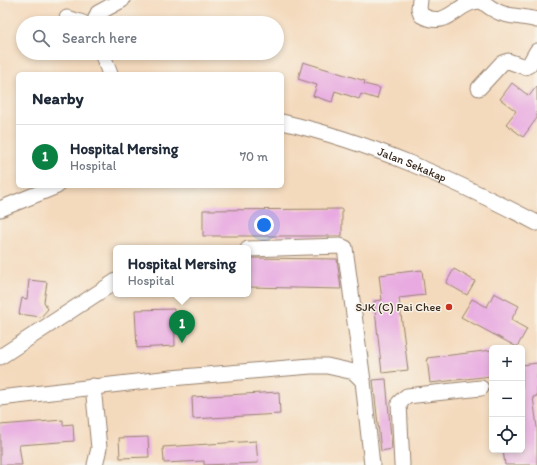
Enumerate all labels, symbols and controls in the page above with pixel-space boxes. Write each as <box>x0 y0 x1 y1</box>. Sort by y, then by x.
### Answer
search box <box>16 16 284 60</box>
icon: search <box>30 27 52 49</box>
text: Search here <box>62 29 137 47</box>
text: Nearby <box>32 88 84 108</box>
text: Hospital Mersing <box>70 140 178 158</box>
street label: Jalan Sekakap <box>376 144 449 185</box>
text: 1 <box>42 149 48 164</box>
text: 70 m <box>240 149 268 164</box>
text: Hospital <box>70 158 117 173</box>
your location <box>254 215 274 235</box>
popup <box>113 245 251 297</box>
text: Hospital Mersing <box>128 255 236 273</box>
text: Hospital <box>128 273 174 288</box>
place label: SJK (C) Pai Chee <box>356 300 441 314</box>
marker: SJK (C) Pai Chee <box>444 302 454 312</box>
pin: 1 <box>169 310 195 343</box>
map controls <box>489 345 525 453</box>
button: + <box>489 345 525 381</box>
button: − <box>489 381 525 417</box>
button: locate <box>489 417 525 453</box>

